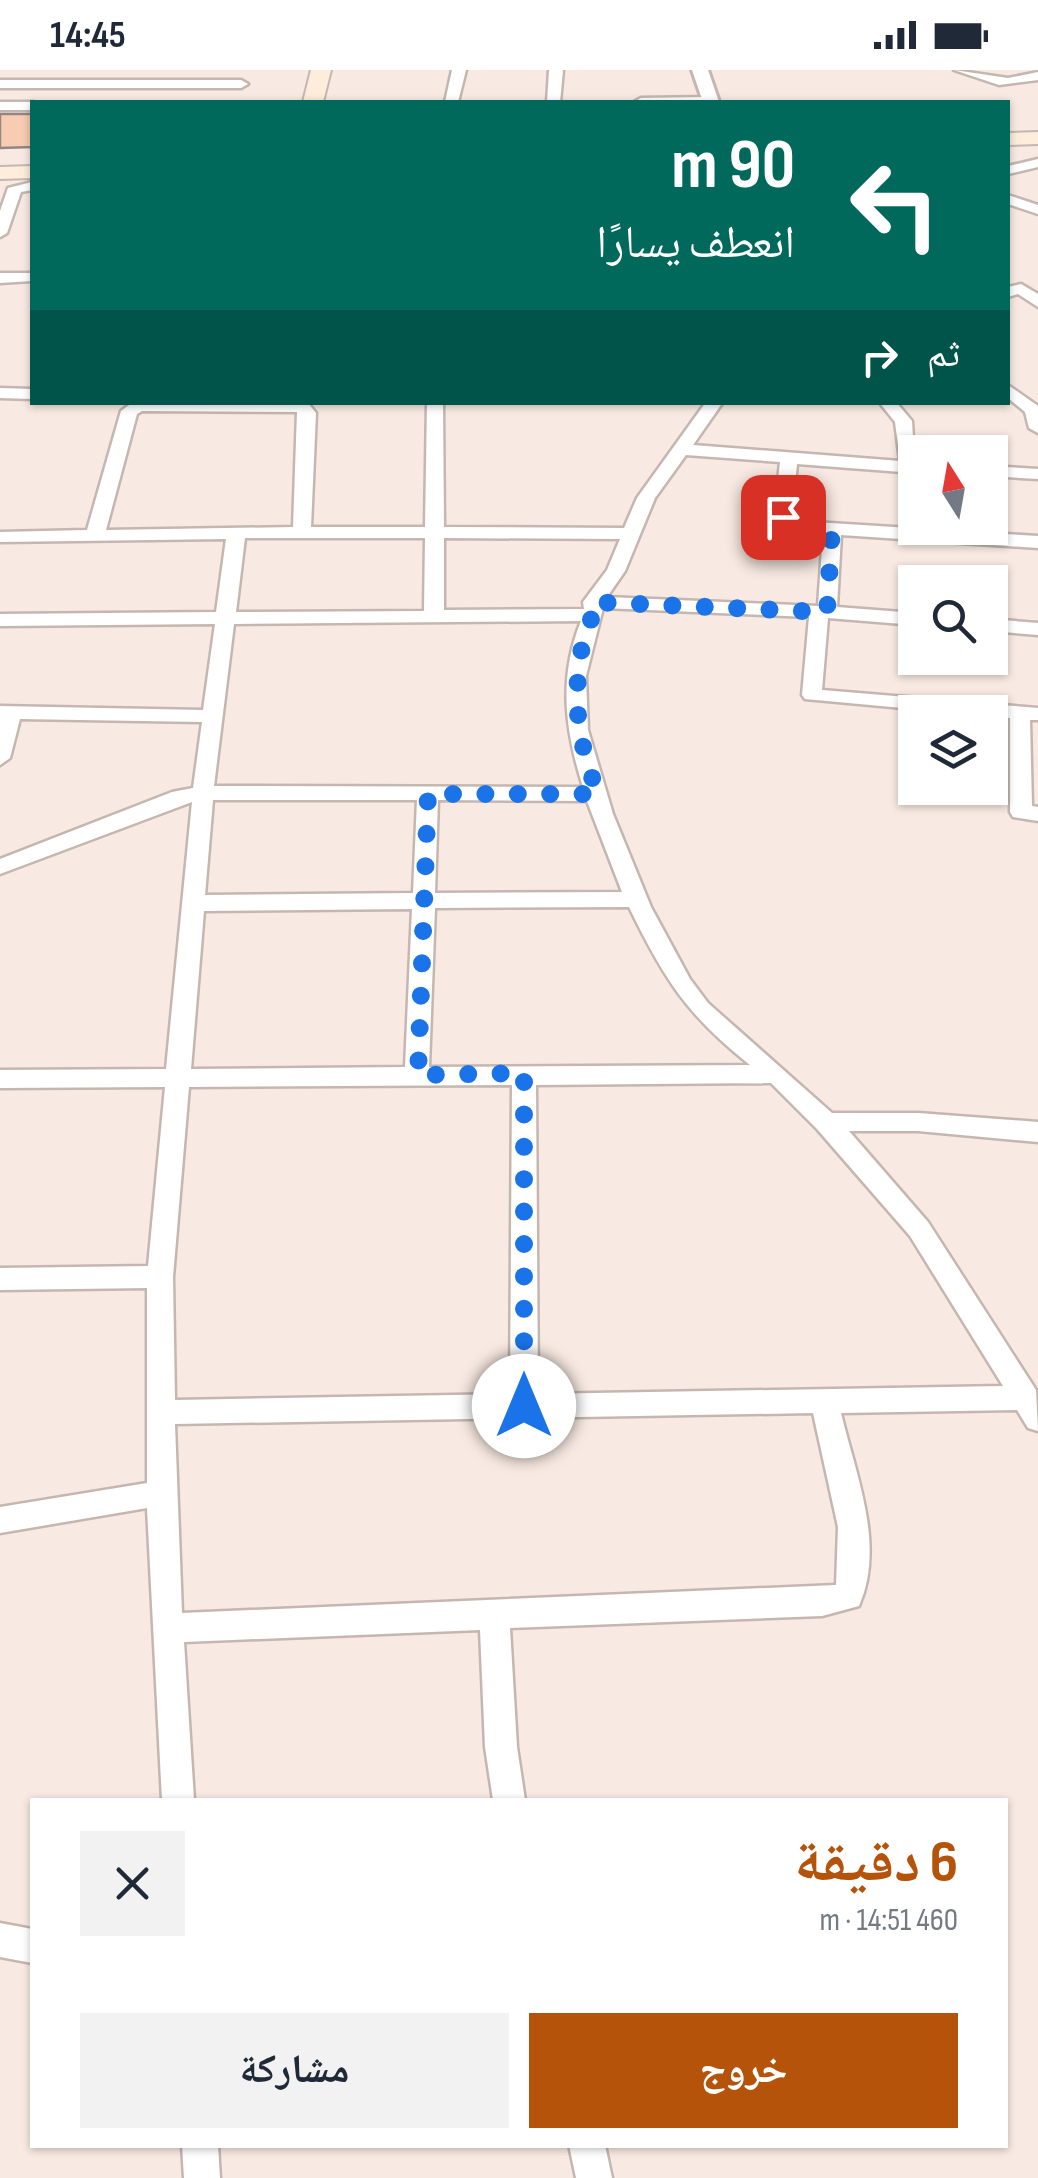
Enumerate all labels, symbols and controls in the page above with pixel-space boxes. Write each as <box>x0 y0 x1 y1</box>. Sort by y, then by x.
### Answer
text: 14:45 <box>50 13 126 58</box>
text: 90 m <box>671 124 795 208</box>
icon: left <box>830 140 960 270</box>
text: انعطف يسارًا <box>596 216 795 271</box>
icon: right <box>852 330 907 385</box>
text: ثم <box>927 332 960 377</box>
north arrow <box>898 435 1008 545</box>
map controls <box>898 435 1008 805</box>
pin <box>741 475 826 560</box>
icon: arrive <box>756 490 811 545</box>
button: search <box>898 565 1008 675</box>
button: layers <box>898 695 1008 805</box>
position arrow <box>472 1354 576 1458</box>
text: 6 دقيقة <box>794 1827 958 1899</box>
button: close <box>80 1831 185 1936</box>
text: 460 m · 14:51 <box>819 1901 958 1940</box>
button: مشاركة <box>80 2013 509 2128</box>
button: خروج <box>529 2013 958 2128</box>

